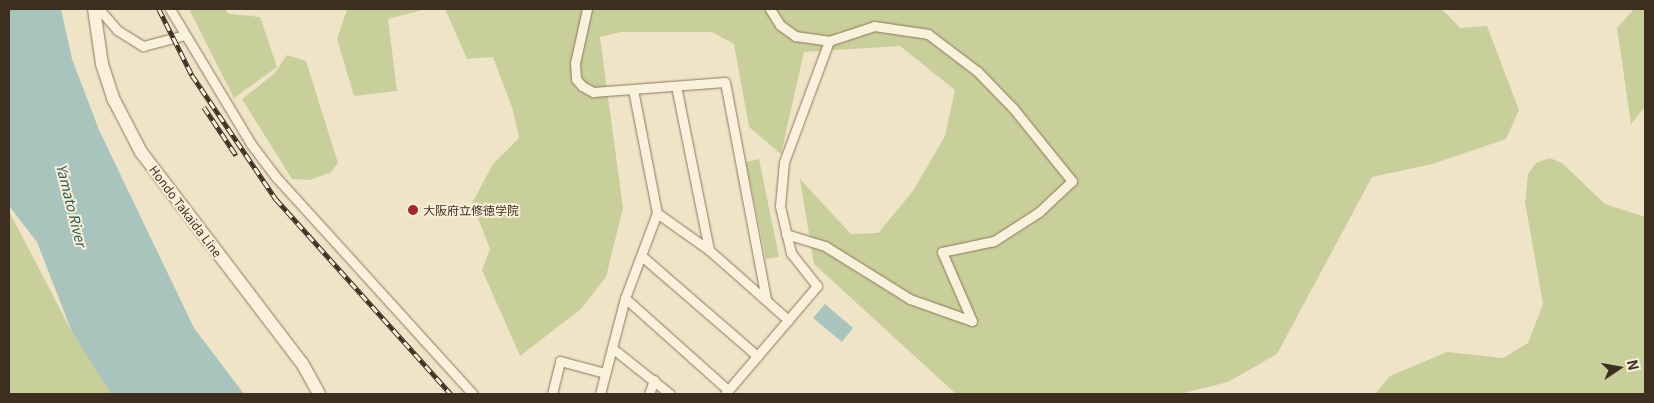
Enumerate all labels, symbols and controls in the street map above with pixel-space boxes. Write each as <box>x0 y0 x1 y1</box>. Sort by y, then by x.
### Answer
water label: Yamato River <box>54 162 90 248</box>
street label: Hondo Takaida Line <box>147 162 225 260</box>
place label: 大阪府立修徳学院 <box>423 203 519 217</box>
marker: 大阪府立修徳学院 <box>407 204 419 216</box>
north arrow <box>1594 343 1644 393</box>
text: N <box>1623 358 1645 372</box>

